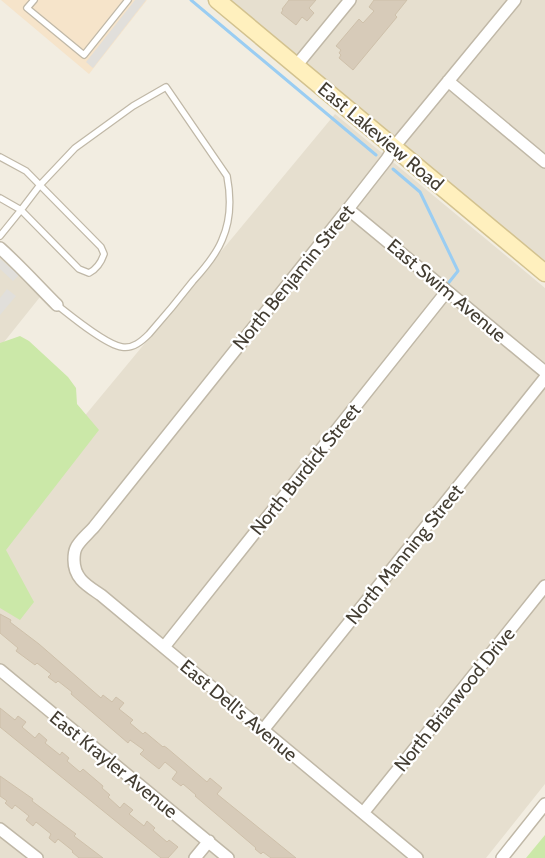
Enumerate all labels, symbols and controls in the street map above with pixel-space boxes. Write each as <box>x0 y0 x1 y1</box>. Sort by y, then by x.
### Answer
street label: East Lakeview Road <box>313 77 448 196</box>
street label: North Benjamin Street <box>228 200 359 354</box>
street label: East Swim Avenue <box>383 234 511 347</box>
street label: North Burdick Street <box>245 399 366 540</box>
street label: North Manning Street <box>341 479 468 629</box>
street label: North Briarwood Drive <box>389 622 520 776</box>
street label: East Dell's Avenue <box>175 655 302 766</box>
street label: East Krayler Avenue <box>45 706 182 823</box>

